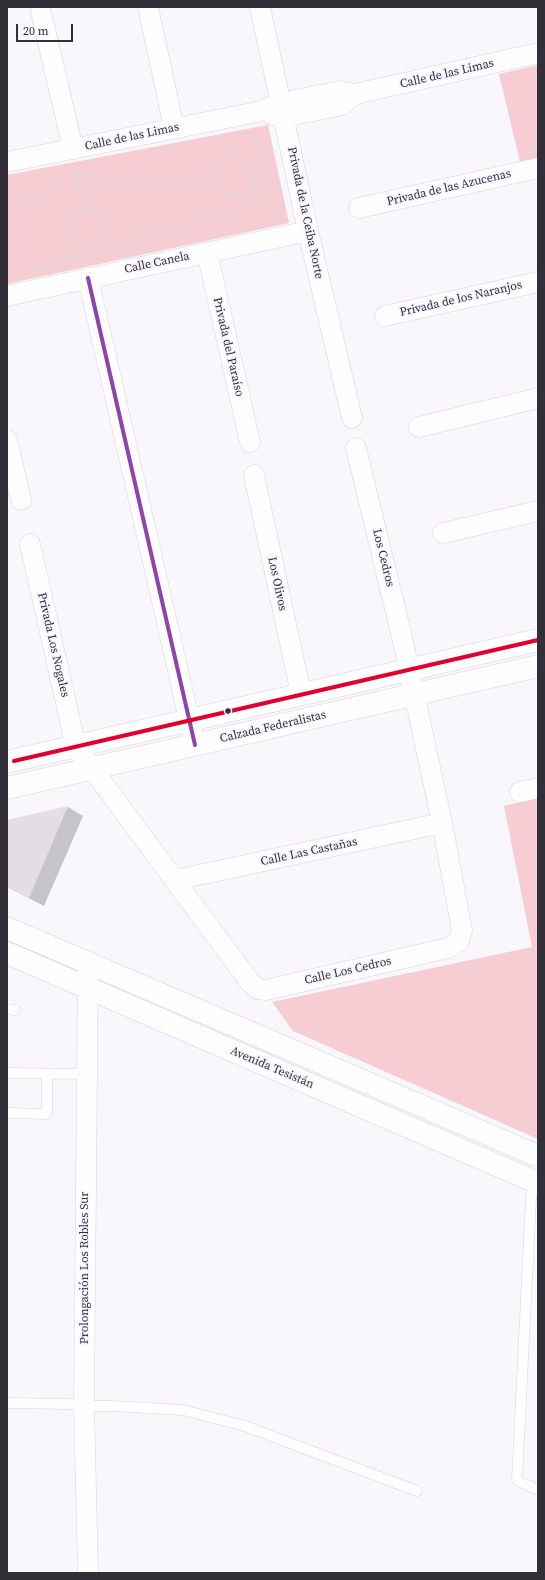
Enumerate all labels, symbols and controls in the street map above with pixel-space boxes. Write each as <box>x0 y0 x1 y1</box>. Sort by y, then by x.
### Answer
scale bar <box>18 16 75 42</box>
text: 20 m <box>23 23 49 39</box>
street label: Calle de las Limas <box>399 56 495 92</box>
street label: Calle de las Limas <box>84 120 180 154</box>
street label: Privada de la Ceiba Norte <box>284 146 326 280</box>
street label: Privada de las Azucenas <box>385 167 513 209</box>
street label: Calle Canela <box>123 249 191 277</box>
street label: Privada de los Naranjos <box>398 278 524 320</box>
street label: Privada del Paraíso <box>210 296 246 398</box>
street label: Los Cedros <box>369 528 397 588</box>
street label: Los Olivos <box>264 556 290 612</box>
street label: Privada Los Nogales <box>34 591 72 699</box>
unlabelled marker <box>223 706 233 716</box>
street label: Calzada Federalistas <box>218 708 328 746</box>
street label: Calle Las Castañas <box>259 835 359 869</box>
street label: Calle Los Cedros <box>303 954 393 988</box>
street label: Avenida Tesistán <box>228 1044 316 1092</box>
street label: Prolongación Los Robles Sur <box>78 1192 92 1344</box>

